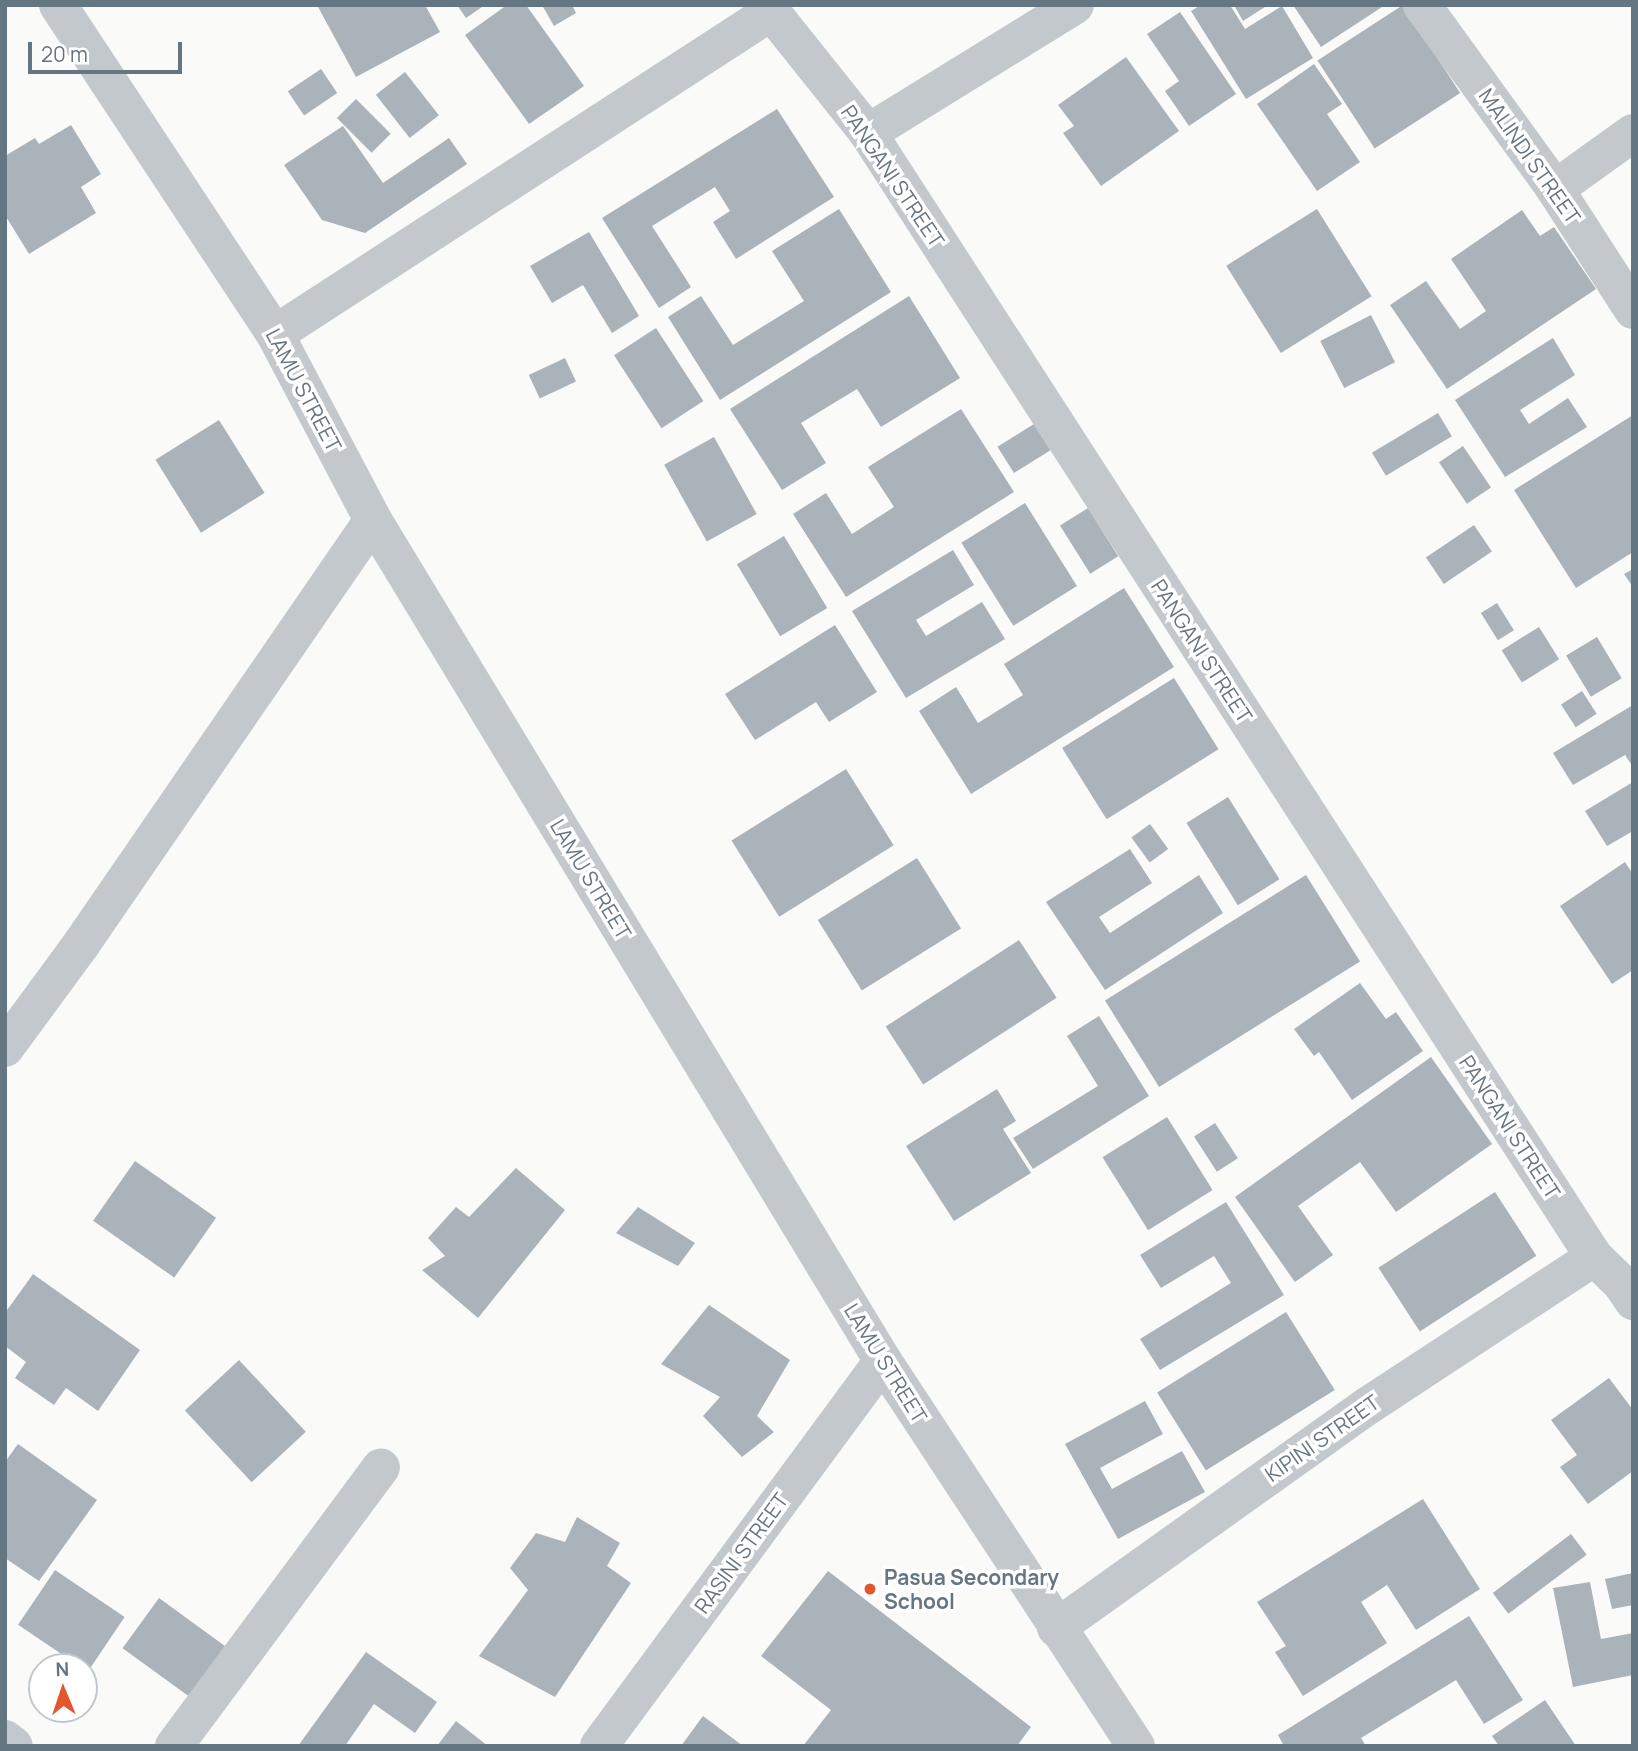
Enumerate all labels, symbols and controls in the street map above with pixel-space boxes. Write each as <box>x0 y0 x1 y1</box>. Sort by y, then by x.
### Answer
scale bar <box>32 28 186 72</box>
text: 20 m <box>41 40 88 68</box>
street label: MALINDI STREET <box>1474 84 1586 228</box>
street label: PANGANI STREET <box>836 100 950 252</box>
street label: LAMU STREET <box>261 324 347 456</box>
street label: PANGANI STREET <box>1146 575 1258 727</box>
street label: LAMU STREET <box>545 814 637 944</box>
street label: PANGANI STREET <box>1454 1051 1566 1203</box>
street label: LAMU STREET <box>839 1299 933 1427</box>
street label: KIPINI STREET <box>1260 1389 1384 1487</box>
street label: RASINI STREET <box>689 1488 793 1618</box>
place label: Pasua Secondary School <box>884 1564 1059 1614</box>
marker: Pasua Secondary School <box>862 1581 878 1597</box>
north arrow <box>28 1653 98 1723</box>
text: N <box>55 1656 70 1682</box>

